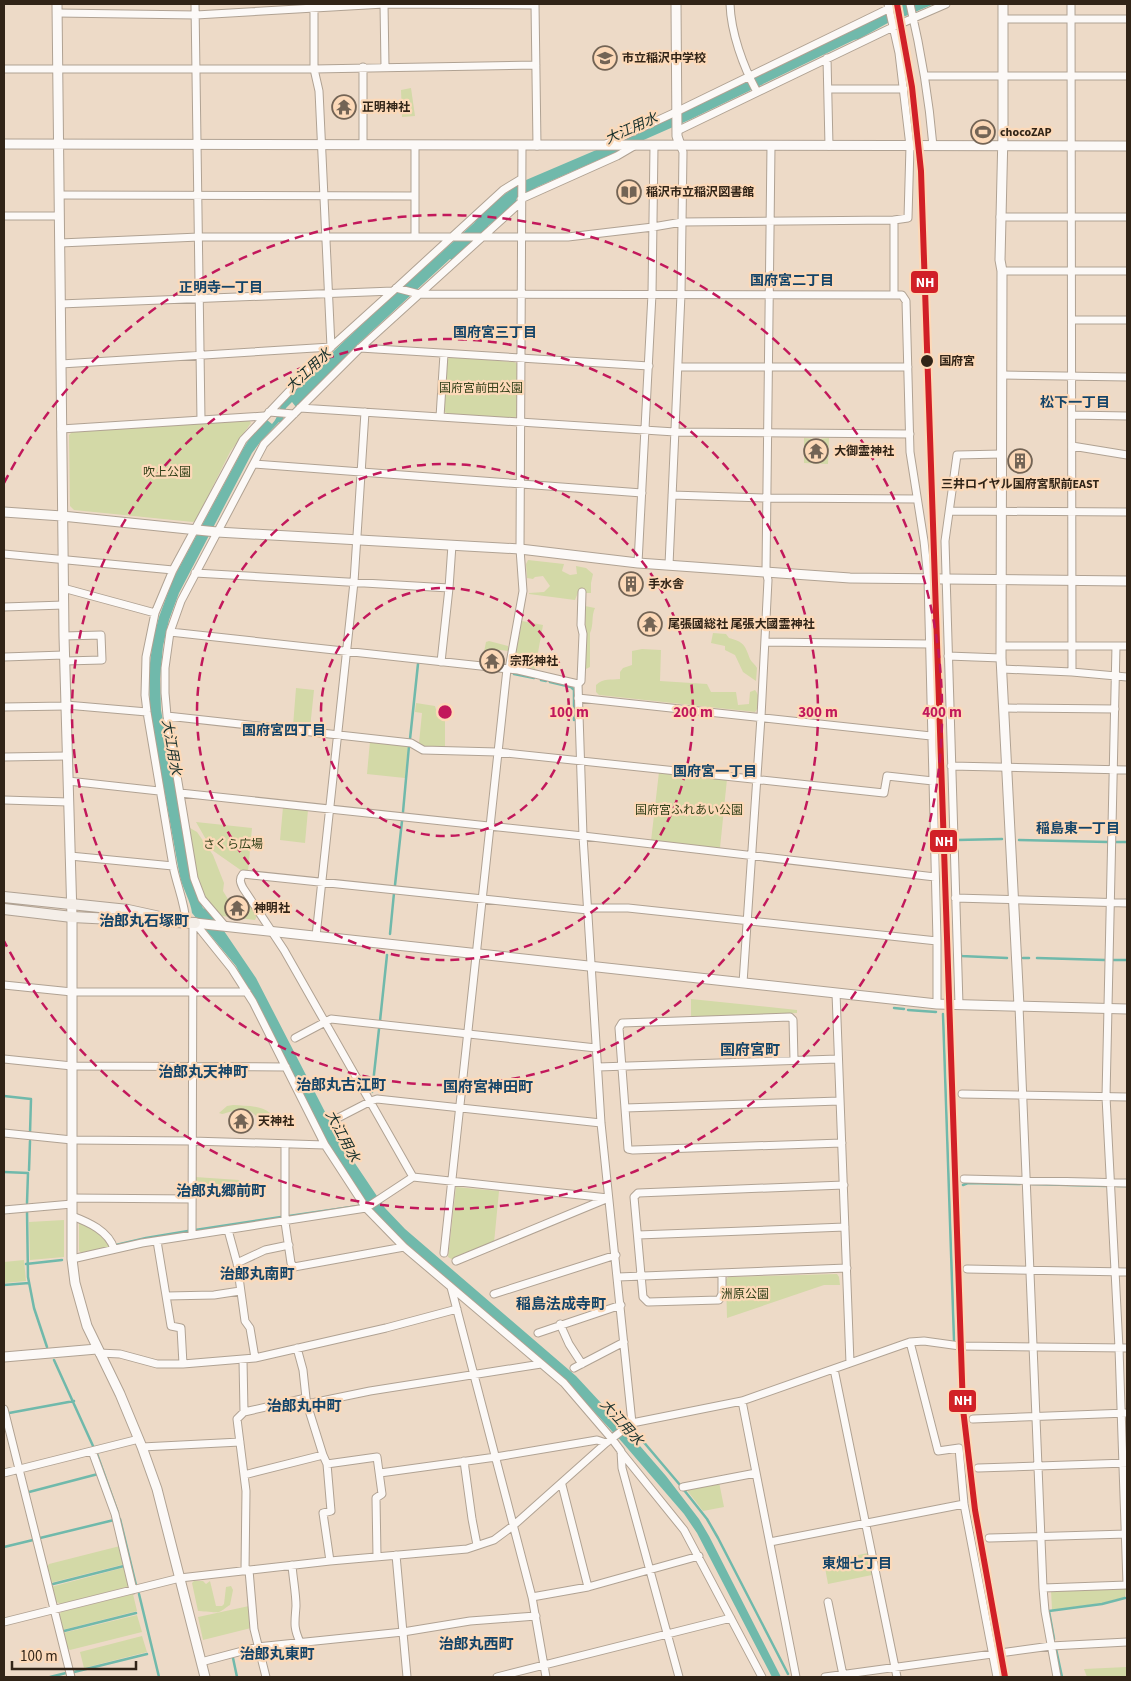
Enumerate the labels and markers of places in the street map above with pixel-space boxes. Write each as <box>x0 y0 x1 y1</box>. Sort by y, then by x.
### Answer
school or university icon: 市立稲沢中学校 <box>592 45 618 71</box>
place label: 市立稲沢中学校 <box>622 50 706 67</box>
temple icon: 正明神社 <box>331 94 357 120</box>
place label: 正明神社 <box>362 99 410 116</box>
sports icon: chocoZAP <box>970 119 996 145</box>
place label: chocoZAP <box>1000 124 1052 141</box>
library icon: 稲沢市立稲沢図書館 <box>616 179 642 205</box>
place label: 稲沢市立稲沢図書館 <box>646 184 754 201</box>
marker: 国府宮 <box>919 353 935 369</box>
place label: 国府宮 <box>939 353 975 370</box>
temple icon: 大御霊神社 <box>803 438 829 464</box>
place label: 大御霊神社 <box>834 443 894 460</box>
building icon: 三井ロイヤル国府宮駅前EAST <box>1007 448 1033 474</box>
place label: 三井ロイヤル国府宮駅前EAST <box>941 476 1099 493</box>
building icon: 手水舎 <box>618 571 644 597</box>
place label: 手水舎 <box>648 576 684 593</box>
temple icon: 尾張國総社 尾張大國霊神社 <box>637 611 663 637</box>
place label: 尾張國総社 尾張大國霊神社 <box>668 616 814 633</box>
temple icon: 宗形神社 <box>479 648 505 674</box>
place label: 宗形神社 <box>510 653 558 670</box>
centre of rings <box>436 703 454 721</box>
temple icon: 神明社 <box>224 895 250 921</box>
place label: 神明社 <box>254 900 290 917</box>
temple icon: 天神社 <box>228 1108 254 1134</box>
place label: 天神社 <box>258 1113 294 1130</box>

